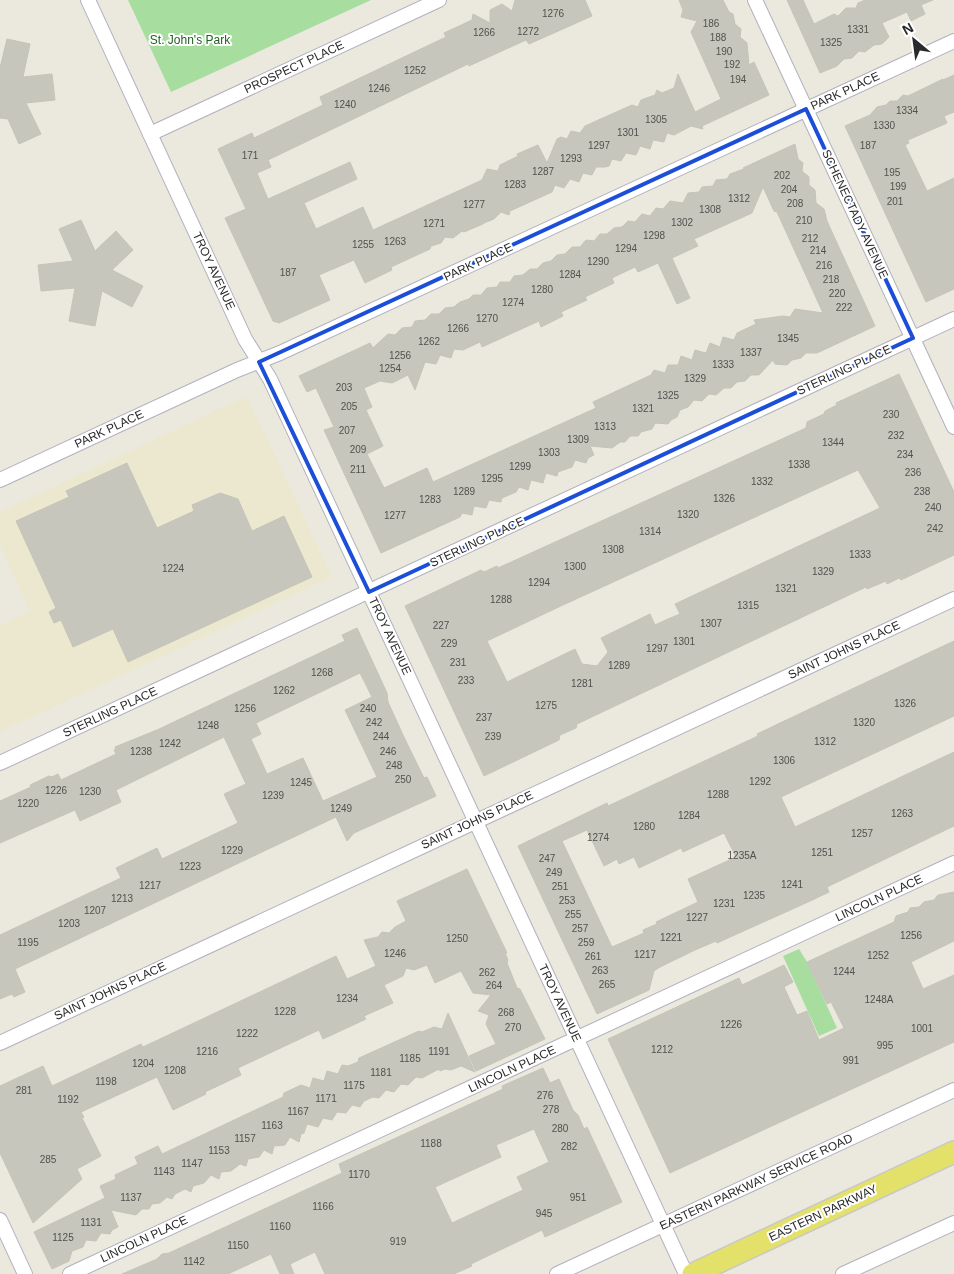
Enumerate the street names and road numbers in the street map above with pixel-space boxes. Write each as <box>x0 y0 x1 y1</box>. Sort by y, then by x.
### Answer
street label: PROSPECT PLACE <box>242 38 346 96</box>
street label: PARK PLACE <box>808 69 882 113</box>
street label: SCHENECTADY AVENUE <box>819 147 891 281</box>
street label: TROY AVENUE <box>190 230 238 312</box>
street label: PARK PLACE <box>441 240 515 284</box>
street label: STERLING PLACE <box>795 342 893 398</box>
street label: PARK PLACE <box>72 407 146 451</box>
street label: STERLING PLACE <box>428 514 526 570</box>
street label: TROY AVENUE <box>366 595 414 677</box>
street label: SAINT JOHNS PLACE <box>786 618 902 682</box>
street label: STERLING PLACE <box>61 684 159 740</box>
street label: SAINT JOHNS PLACE <box>419 788 535 852</box>
street label: LINCOLN PLACE <box>833 872 925 924</box>
street label: SAINT JOHNS PLACE <box>52 959 168 1023</box>
street label: TROY AVENUE <box>536 962 584 1044</box>
street label: LINCOLN PLACE <box>466 1043 558 1095</box>
street label: EASTERN PARKWAY SERVICE ROAD <box>657 1131 855 1233</box>
street label: EASTERN PARKWAY <box>767 1182 879 1244</box>
street label: LINCOLN PLACE <box>98 1213 190 1265</box>

